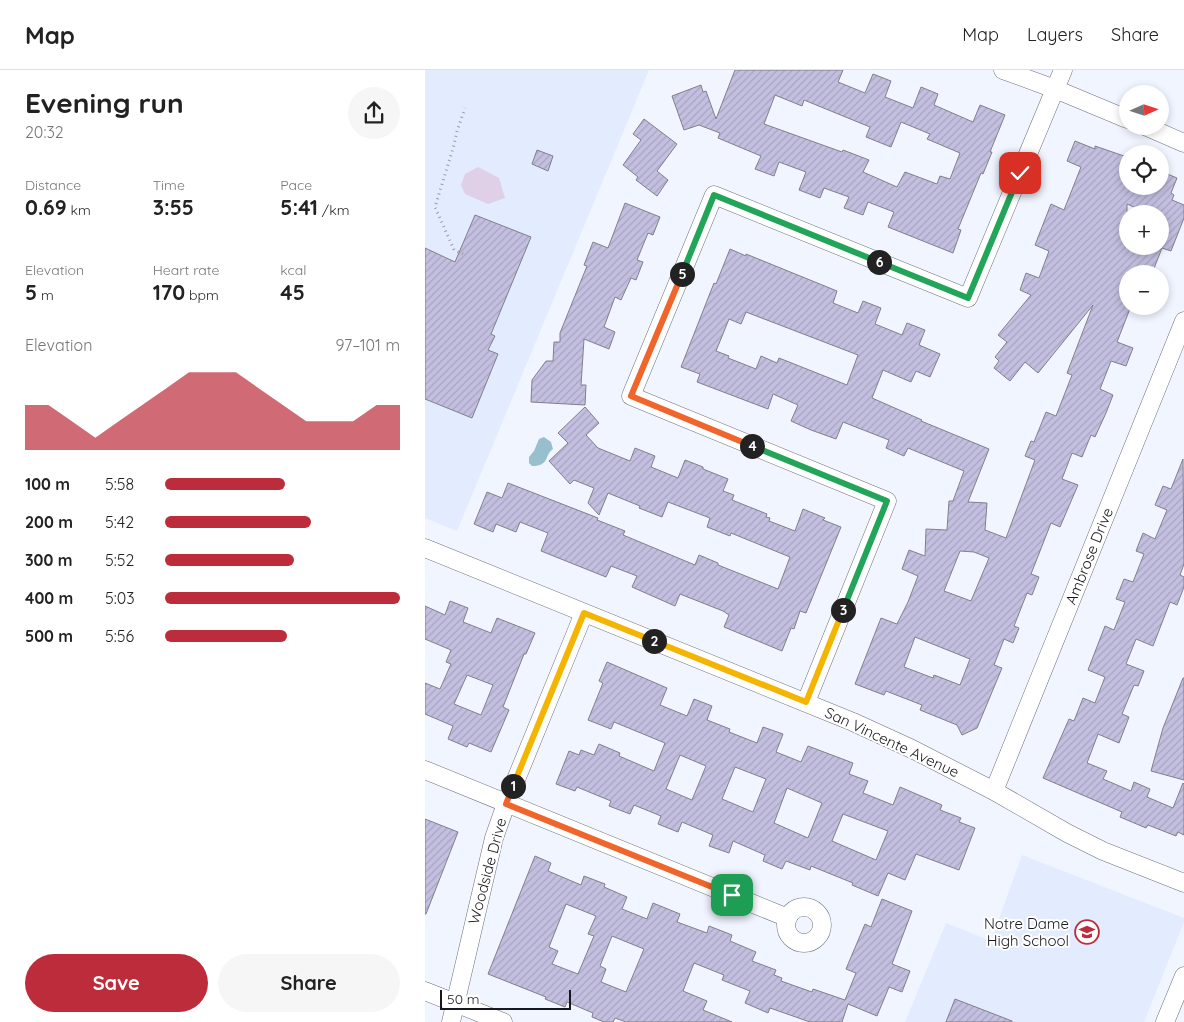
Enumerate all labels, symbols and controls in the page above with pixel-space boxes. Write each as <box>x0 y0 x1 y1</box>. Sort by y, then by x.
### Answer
text: Map <box>25 20 75 50</box>
text: Map <box>962 23 999 46</box>
text: Layers <box>1027 23 1083 46</box>
text: Share <box>1111 23 1159 46</box>
text: Evening run <box>25 85 184 120</box>
north arrow <box>1119 85 1169 135</box>
map controls <box>1119 85 1169 315</box>
button: share <box>348 87 400 139</box>
text: 20:32 <box>25 122 64 142</box>
button: locate <box>1119 145 1169 195</box>
pin <box>999 152 1041 194</box>
icon: check <box>1006 159 1034 187</box>
text: Distance <box>25 176 81 194</box>
text: Time <box>153 176 185 194</box>
text: Pace <box>280 176 312 194</box>
text: 0.69 <box>25 194 67 220</box>
text: 3:55 <box>153 194 194 220</box>
text: 5:41 <box>280 194 318 220</box>
text: km <box>67 201 91 219</box>
text: /km <box>318 201 349 219</box>
button: + <box>1119 205 1169 255</box>
pin: 6 <box>867 250 891 274</box>
text: 6 <box>876 253 883 271</box>
text: Elevation <box>25 261 84 279</box>
text: Heart rate <box>153 261 219 279</box>
text: kcal <box>280 261 306 279</box>
pin: 5 <box>669 262 695 286</box>
text: 5 <box>678 265 687 283</box>
button: − <box>1119 265 1169 315</box>
text: 5 <box>25 279 37 305</box>
text: 170 <box>153 279 185 305</box>
text: 45 <box>280 279 305 305</box>
text: m <box>37 286 54 304</box>
text: bpm <box>185 286 219 304</box>
text: Elevation <box>25 335 92 355</box>
text: 97–101 m <box>336 335 400 355</box>
pin: 4 <box>739 434 765 458</box>
text: 4 <box>748 437 757 455</box>
text: 100 m <box>25 474 70 494</box>
text: 5:58 <box>105 474 134 494</box>
street label: Ambrose Drive <box>1061 505 1117 607</box>
text: 200 m <box>25 512 73 532</box>
text: 5:42 <box>105 512 134 532</box>
text: 300 m <box>25 550 72 570</box>
text: 5:52 <box>105 550 134 570</box>
text: 400 m <box>25 588 73 608</box>
text: 5:03 <box>105 588 135 608</box>
pin: 3 <box>831 598 855 622</box>
text: 3 <box>840 601 847 619</box>
text: 500 m <box>25 626 73 646</box>
text: 5:56 <box>105 626 134 646</box>
pin: 2 <box>641 628 667 654</box>
text: 2 <box>651 632 658 650</box>
street label: San Vincente Avenue <box>822 703 962 781</box>
pin: 1 <box>501 774 525 798</box>
text: 1 <box>511 777 516 795</box>
street label: Woodside Drive <box>464 816 510 926</box>
pin <box>711 874 753 916</box>
icon: arrive <box>718 881 746 909</box>
place label: Notre Dame High School <box>984 914 1069 950</box>
school or university icon: Notre Dame High School <box>1074 919 1100 945</box>
button: Save <box>25 954 208 1012</box>
button: Share <box>218 954 400 1012</box>
scale bar <box>440 987 571 1010</box>
text: 50 m <box>447 990 480 1008</box>

